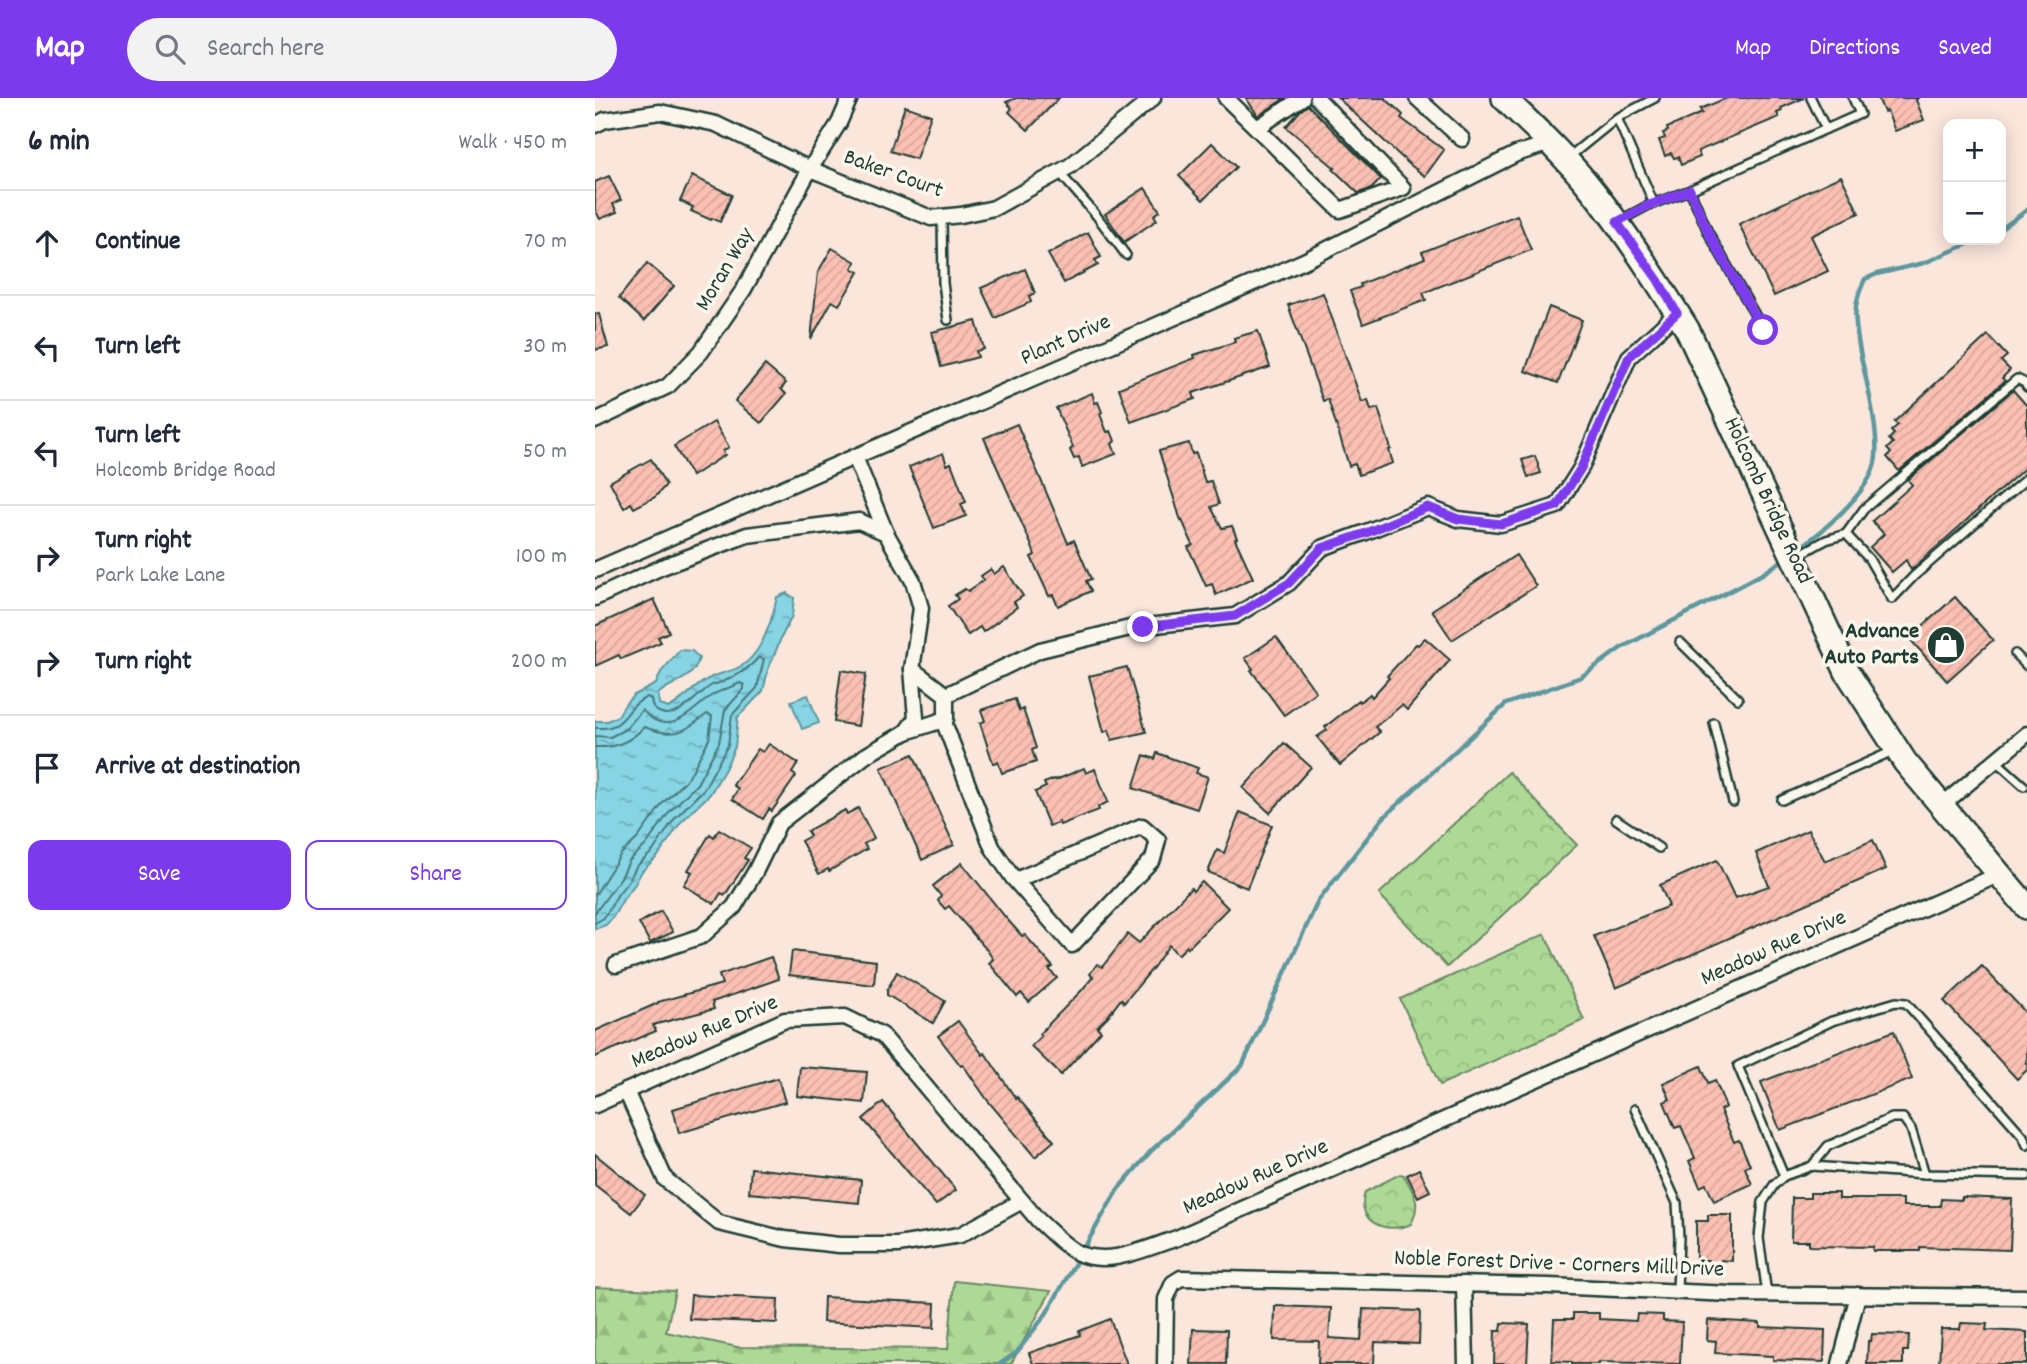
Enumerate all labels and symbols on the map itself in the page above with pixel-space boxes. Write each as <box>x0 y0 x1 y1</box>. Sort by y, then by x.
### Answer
street label: Baker Court <box>839 142 947 208</box>
street label: Moran Way <box>688 221 764 318</box>
street label: Plant Drive <box>1016 307 1116 375</box>
route start <box>1747 314 1778 345</box>
street label: Holcomb Bridge Road <box>1714 412 1820 590</box>
route end <box>1127 611 1158 642</box>
place label: Advance Auto Parts <box>1825 616 1919 675</box>
shop icon: Advance Auto Parts <box>1925 624 1967 666</box>
street label: Meadow Rue Drive <box>1696 902 1852 996</box>
street label: Meadow Rue Drive <box>627 987 783 1079</box>
street label: Meadow Rue Drive <box>1178 1131 1334 1225</box>
street label: Noble Forest Drive - Corners Mill Drive <box>1393 1243 1725 1287</box>

